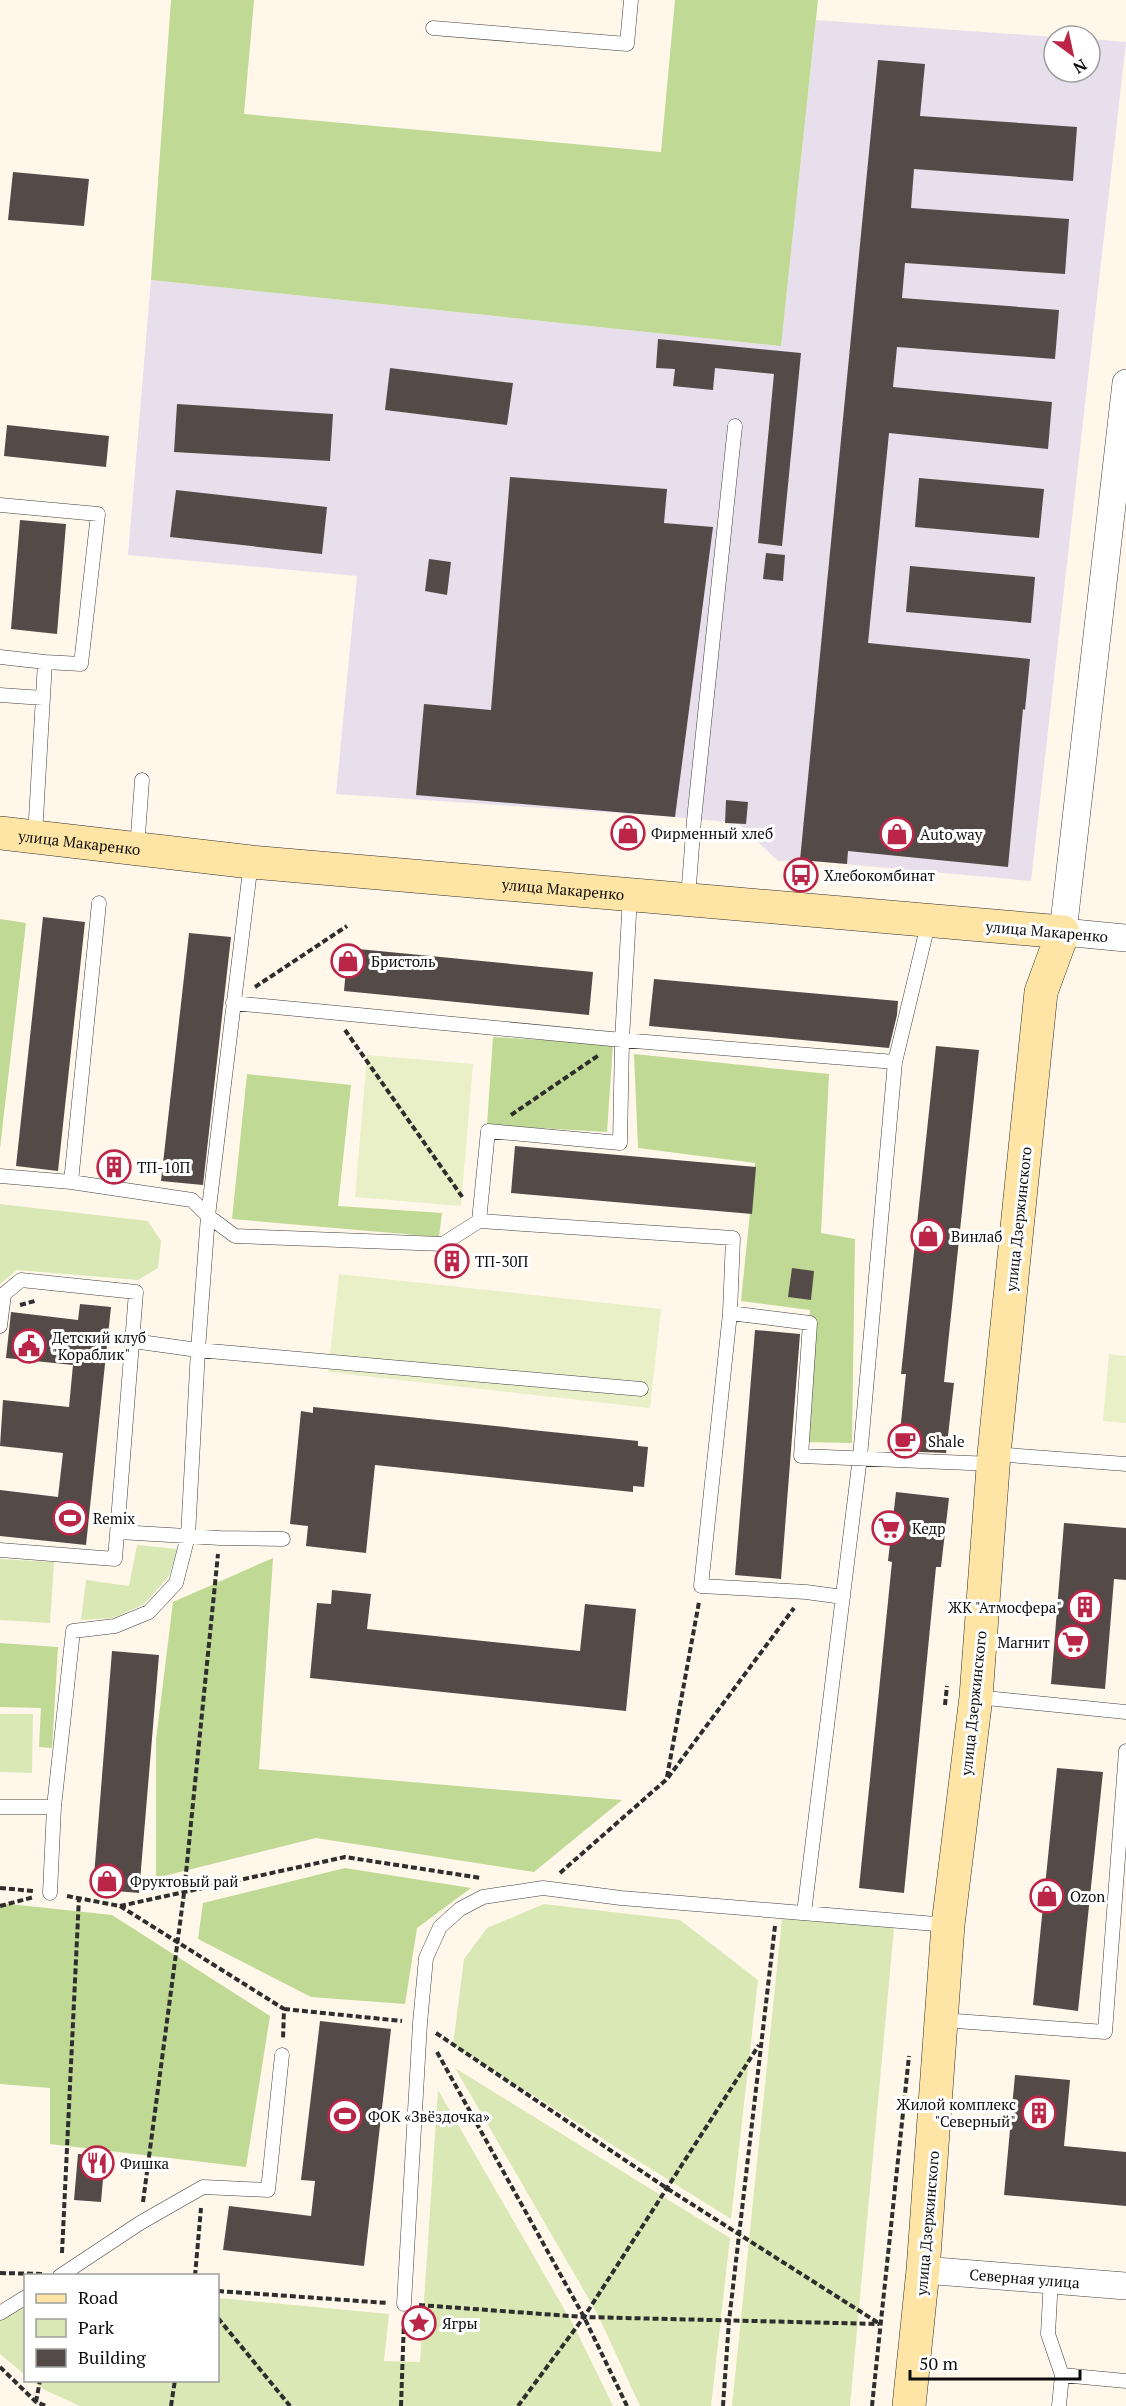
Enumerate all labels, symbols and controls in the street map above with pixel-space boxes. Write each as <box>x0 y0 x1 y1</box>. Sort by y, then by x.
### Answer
north arrow <box>1042 24 1102 84</box>
text: N <box>1069 54 1091 79</box>
shop icon: Фирменный хлеб <box>610 815 646 851</box>
shop icon: Auto way <box>879 816 915 852</box>
place label: Фирменный хлеб <box>651 823 773 843</box>
place label: Auto way <box>920 824 983 844</box>
street label: улица Макаренко <box>16 825 142 859</box>
bus stop icon: Хлебокомбинат <box>783 857 819 893</box>
place label: Хлебокомбинат <box>824 865 935 885</box>
street label: улица Макаренко <box>500 874 625 904</box>
street label: улица Макаренко <box>984 916 1109 946</box>
shop icon: Бристоль <box>330 943 366 979</box>
place label: Бристоль <box>371 951 436 971</box>
street label: улица Дзержинского <box>1000 1146 1036 1293</box>
building icon: ТП-10П <box>96 1149 132 1185</box>
place label: ТП-10П <box>137 1157 190 1177</box>
shop icon: Винлаб <box>910 1218 946 1254</box>
place label: Винлаб <box>951 1226 1002 1246</box>
building icon: ТП-30П <box>434 1243 470 1279</box>
place label: ТП-30П <box>475 1251 528 1271</box>
place label: Детский клуб "Кораблик" <box>52 1327 146 1364</box>
public building icon: Детский клуб "Кораблик" <box>11 1328 47 1364</box>
cafe icon: Shale <box>887 1423 923 1459</box>
place label: Shale <box>928 1431 964 1451</box>
sports icon: Remix <box>52 1500 88 1536</box>
place label: Remix <box>93 1508 135 1528</box>
supermarket icon: Кедр <box>871 1510 907 1546</box>
place label: Кедр <box>912 1518 946 1538</box>
building icon: ЖК "Атмосфера" <box>1067 1589 1103 1625</box>
place label: ЖК "Атмосфера" <box>948 1597 1062 1617</box>
supermarket icon: Магнит <box>1055 1624 1091 1660</box>
street label: улица Дзержинского <box>955 1630 991 1777</box>
place label: Магнит <box>997 1632 1051 1652</box>
shop icon: Фруктовый рай <box>89 1863 125 1899</box>
place label: Фруктовый рай <box>130 1871 239 1891</box>
shop icon: Ozon <box>1029 1878 1065 1914</box>
place label: Ozon <box>1070 1886 1105 1906</box>
place label: Жилой комплекс "Северный" <box>896 2094 1016 2131</box>
building icon: Жилой комплекс "Северный" <box>1021 2095 1057 2131</box>
sports icon: ФОК «Звёздочка» <box>327 2098 363 2134</box>
place label: ФОК «Звёздочка» <box>368 2106 490 2126</box>
restaurant icon: Фишка <box>79 2145 115 2181</box>
street label: улица Дзержинского <box>911 2150 943 2297</box>
place label: Фишка <box>120 2153 170 2173</box>
street label: Северная улица <box>969 2264 1081 2292</box>
legend <box>24 2274 219 2382</box>
text: Road <box>78 2285 118 2309</box>
place icon: Ягры <box>401 2305 437 2341</box>
place label: Ягры <box>442 2313 478 2333</box>
text: Park <box>78 2315 115 2339</box>
scale bar <box>910 2343 1080 2381</box>
text: Building <box>78 2345 146 2369</box>
text: 50 m <box>919 2351 959 2375</box>

